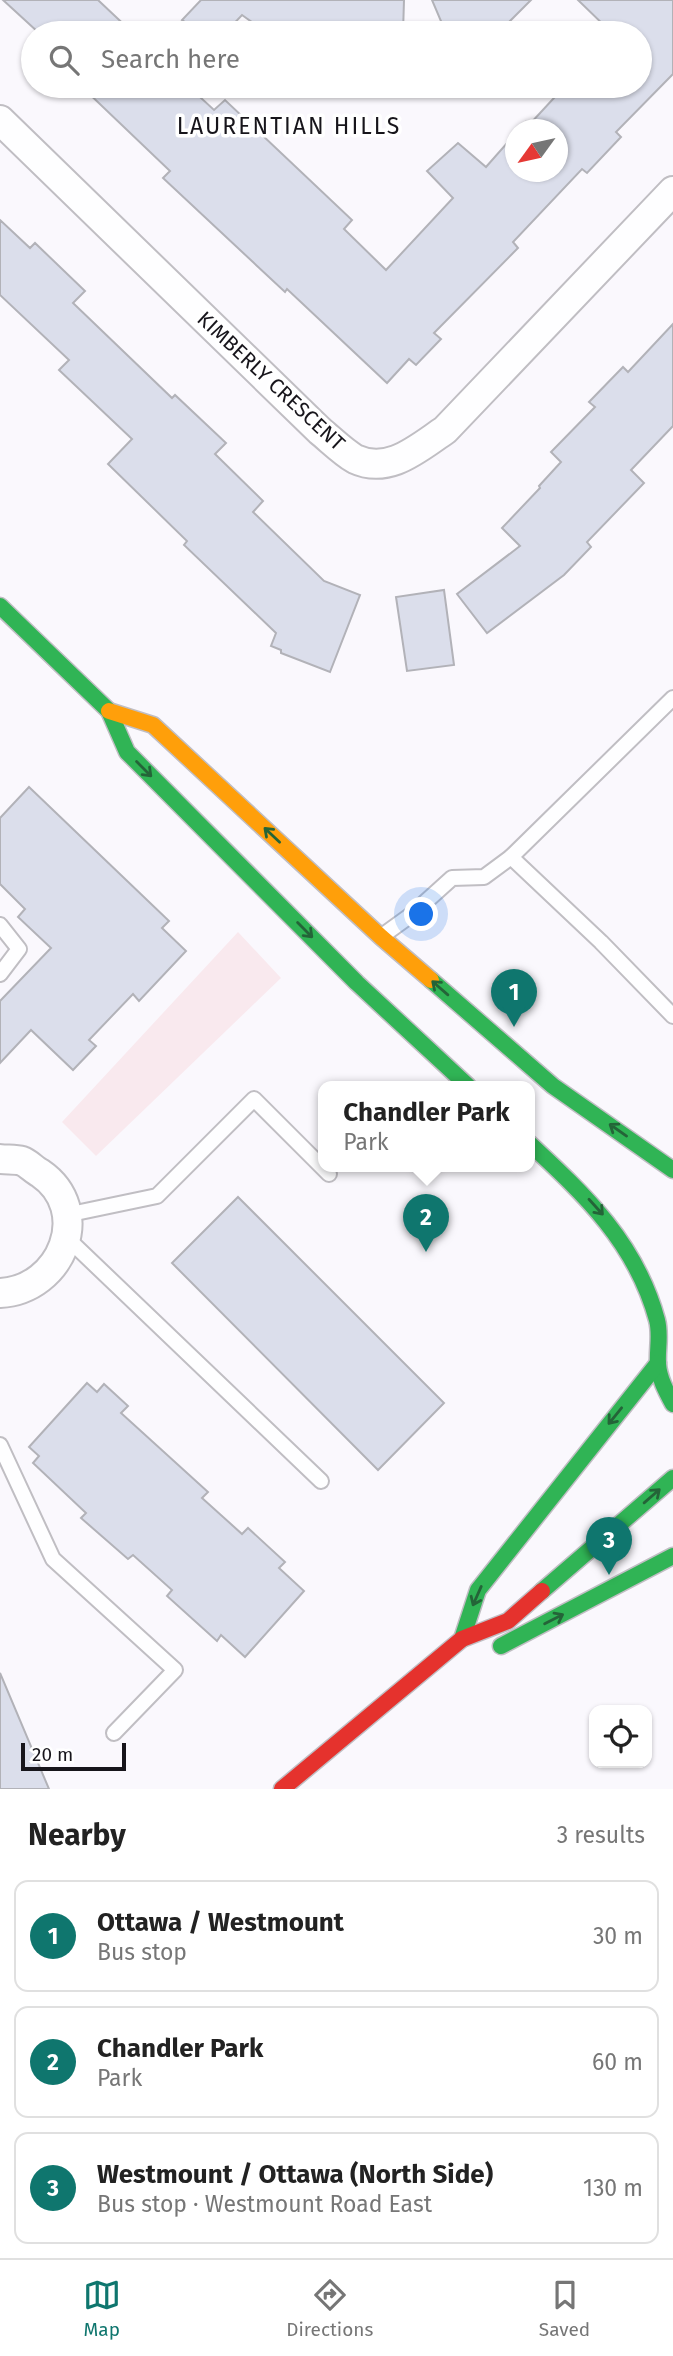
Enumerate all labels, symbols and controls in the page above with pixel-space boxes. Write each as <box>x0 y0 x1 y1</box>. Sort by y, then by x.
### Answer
search box <box>21 21 652 98</box>
icon: search <box>45 41 83 79</box>
text: Search here <box>101 44 240 75</box>
district label: LAURENTIAN HILLS <box>177 112 401 140</box>
north arrow <box>505 119 568 182</box>
street label: KIMBERLY CRESCENT <box>192 306 350 456</box>
one-way arrow <box>135 760 152 777</box>
one-way arrow <box>264 827 281 844</box>
your location <box>404 897 438 931</box>
one-way arrow <box>296 921 313 938</box>
pin: 1 <box>491 969 537 1027</box>
one-way arrow <box>432 980 450 996</box>
popup <box>318 1081 535 1172</box>
text: Chandler Park <box>343 1097 510 1128</box>
one-way arrow <box>609 1123 628 1137</box>
text: Park <box>343 1128 389 1156</box>
pin: 2 <box>403 1194 449 1252</box>
one-way arrow <box>588 1198 604 1216</box>
one-way arrow <box>608 1406 623 1425</box>
one-way arrow <box>642 1488 660 1504</box>
pin: 3 <box>586 1517 632 1575</box>
one-way arrow <box>470 1585 483 1606</box>
one-way arrow <box>543 1612 564 1626</box>
map controls <box>589 1705 652 1768</box>
button: locate <box>589 1705 652 1768</box>
scale bar <box>21 1740 126 1772</box>
text: 20 m <box>32 1743 73 1766</box>
text: Nearby <box>28 1817 126 1853</box>
text: 3 results <box>557 1821 645 1849</box>
text: Ottawa / Westmount <box>97 1907 344 1938</box>
text: 1 <box>48 1922 58 1950</box>
text: 30 m <box>593 1922 643 1950</box>
text: Bus stop <box>97 1938 187 1966</box>
text: Chandler Park <box>97 2033 263 2064</box>
text: 2 <box>47 2048 59 2076</box>
text: 60 m <box>592 2048 643 2076</box>
text: Park <box>97 2064 142 2092</box>
text: Westmount / Ottawa (North Side) <box>97 2159 493 2190</box>
text: 3 <box>47 2174 59 2202</box>
text: 130 m <box>583 2174 643 2202</box>
text: Bus stop · Westmount Road East <box>97 2190 432 2218</box>
tab: Map <box>83 2276 121 2341</box>
tab: Directions <box>286 2276 373 2341</box>
tab: Saved <box>539 2276 590 2341</box>

